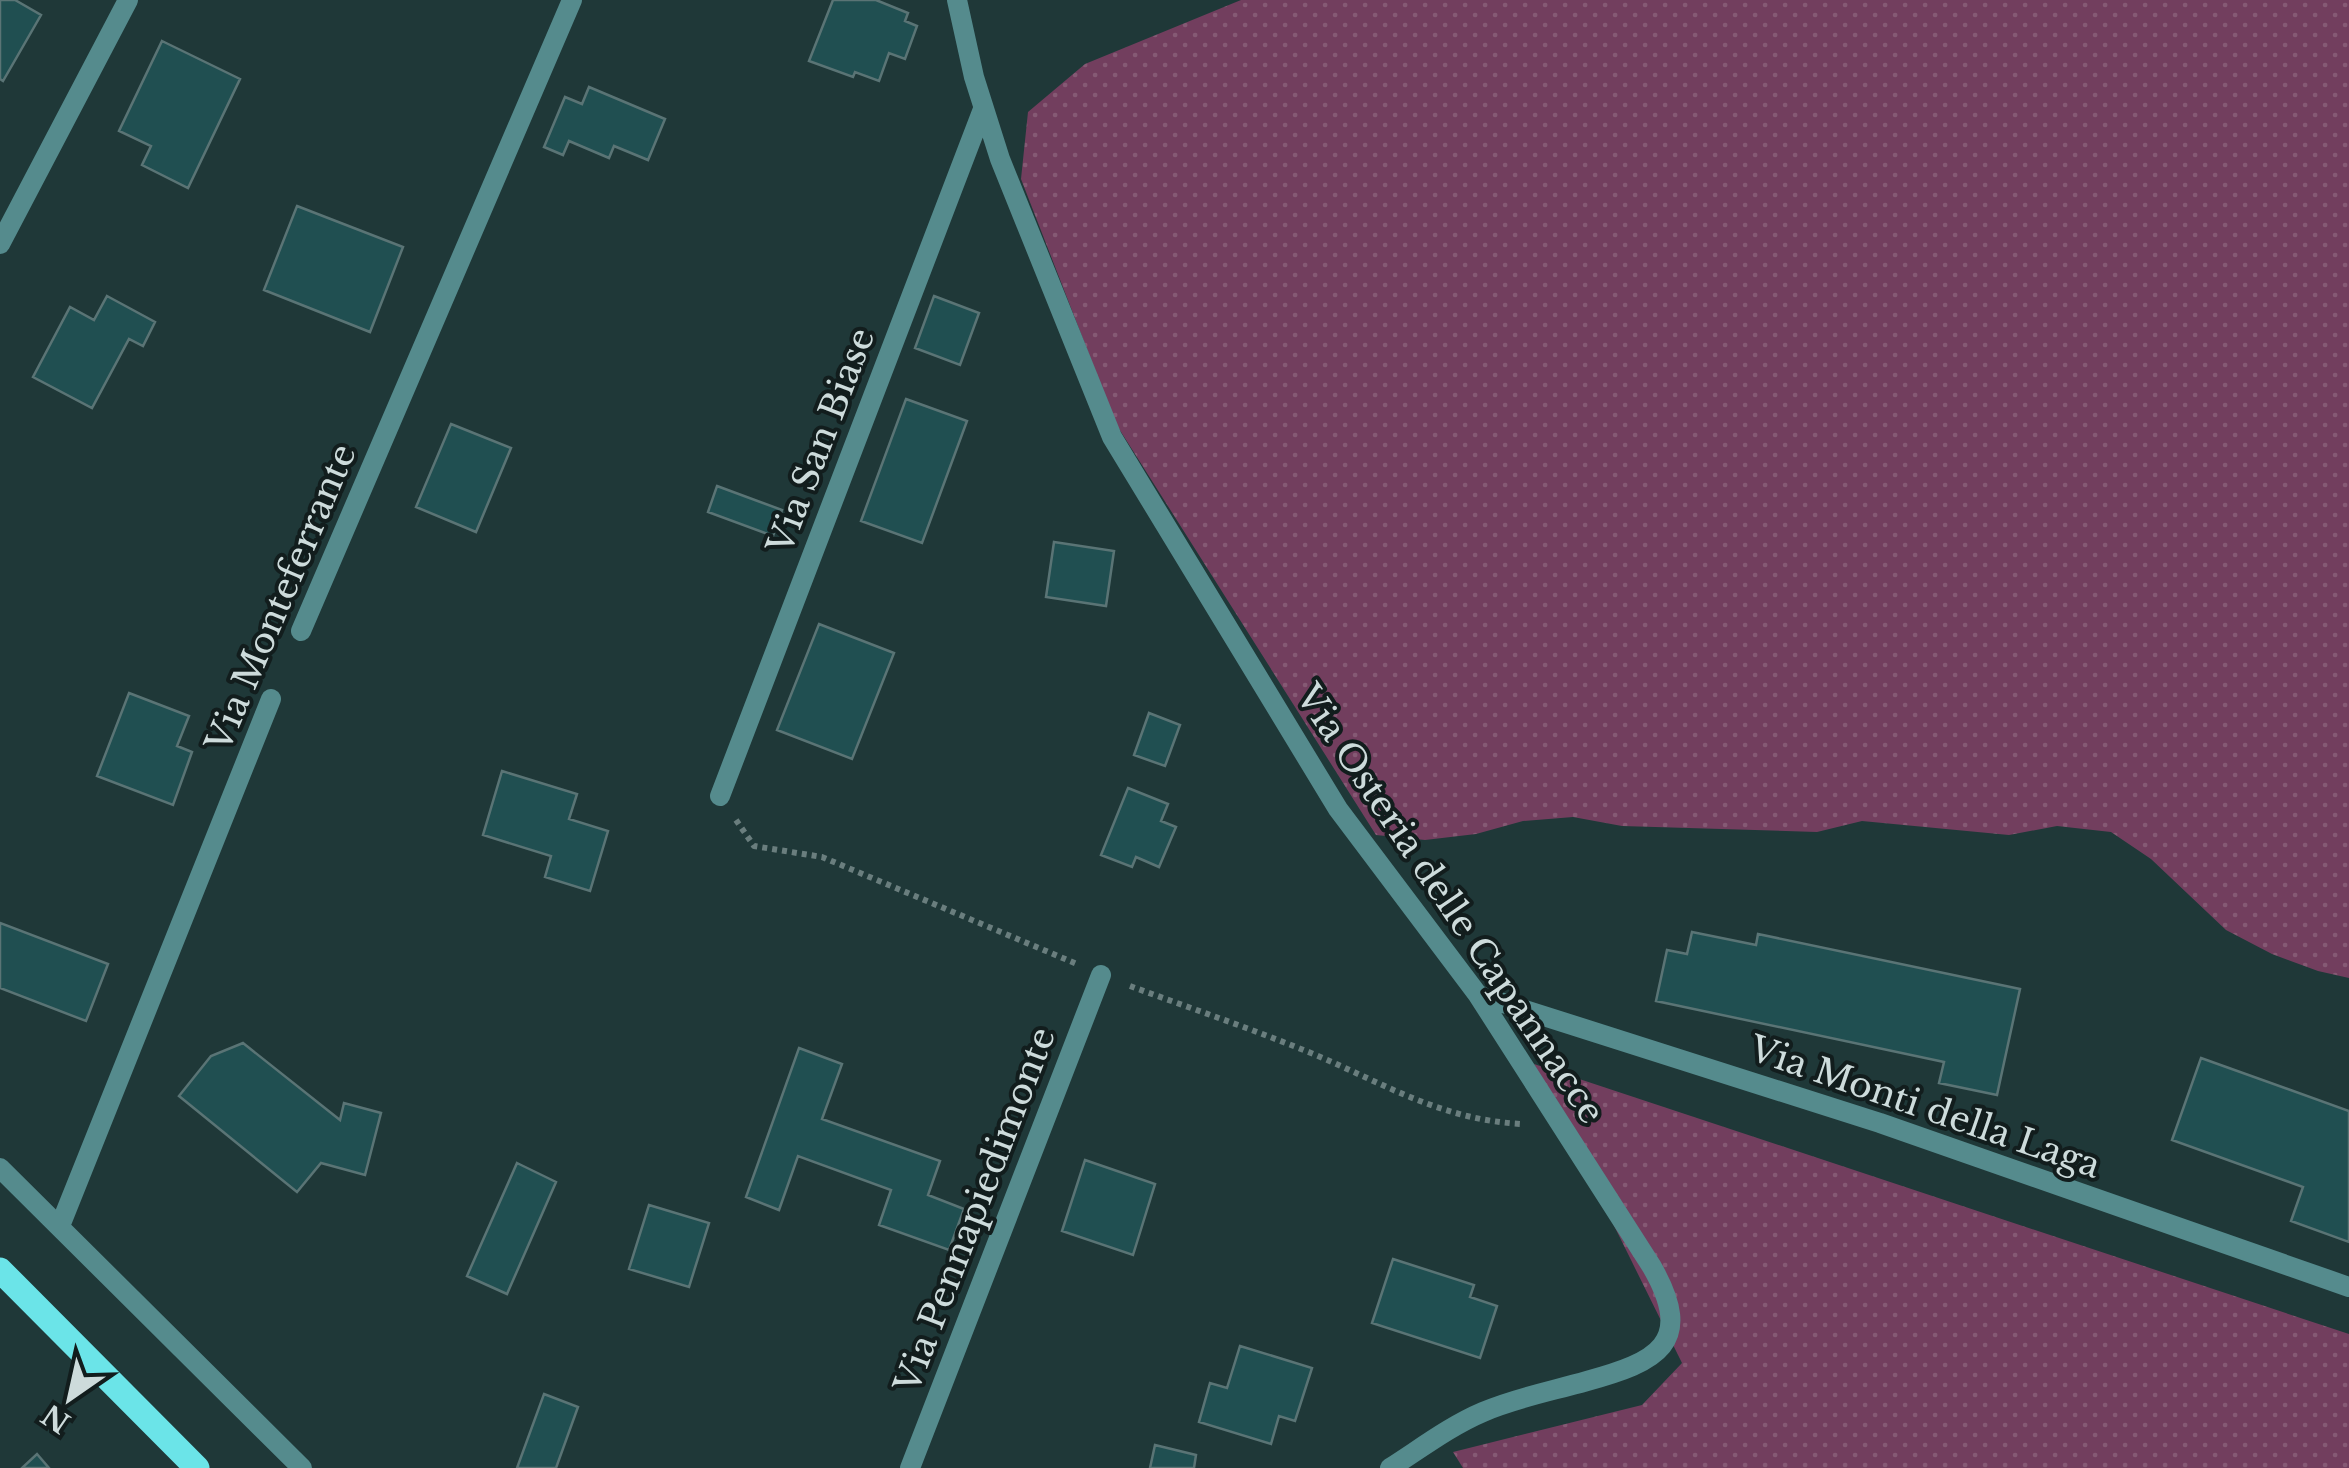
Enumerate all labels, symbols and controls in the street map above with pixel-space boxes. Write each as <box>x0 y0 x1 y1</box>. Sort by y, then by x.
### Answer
street label: Via San Biase <box>757 322 883 561</box>
street label: Via Monteferrante <box>196 438 365 759</box>
street label: Via Osteria delle Capannacce <box>1287 675 1614 1131</box>
street label: Via Pennapiedimonte <box>885 1021 1064 1400</box>
street label: Via Monti della Laga <box>1743 1026 2107 1187</box>
north arrow <box>20 1348 120 1448</box>
text: N <box>36 1396 77 1440</box>

